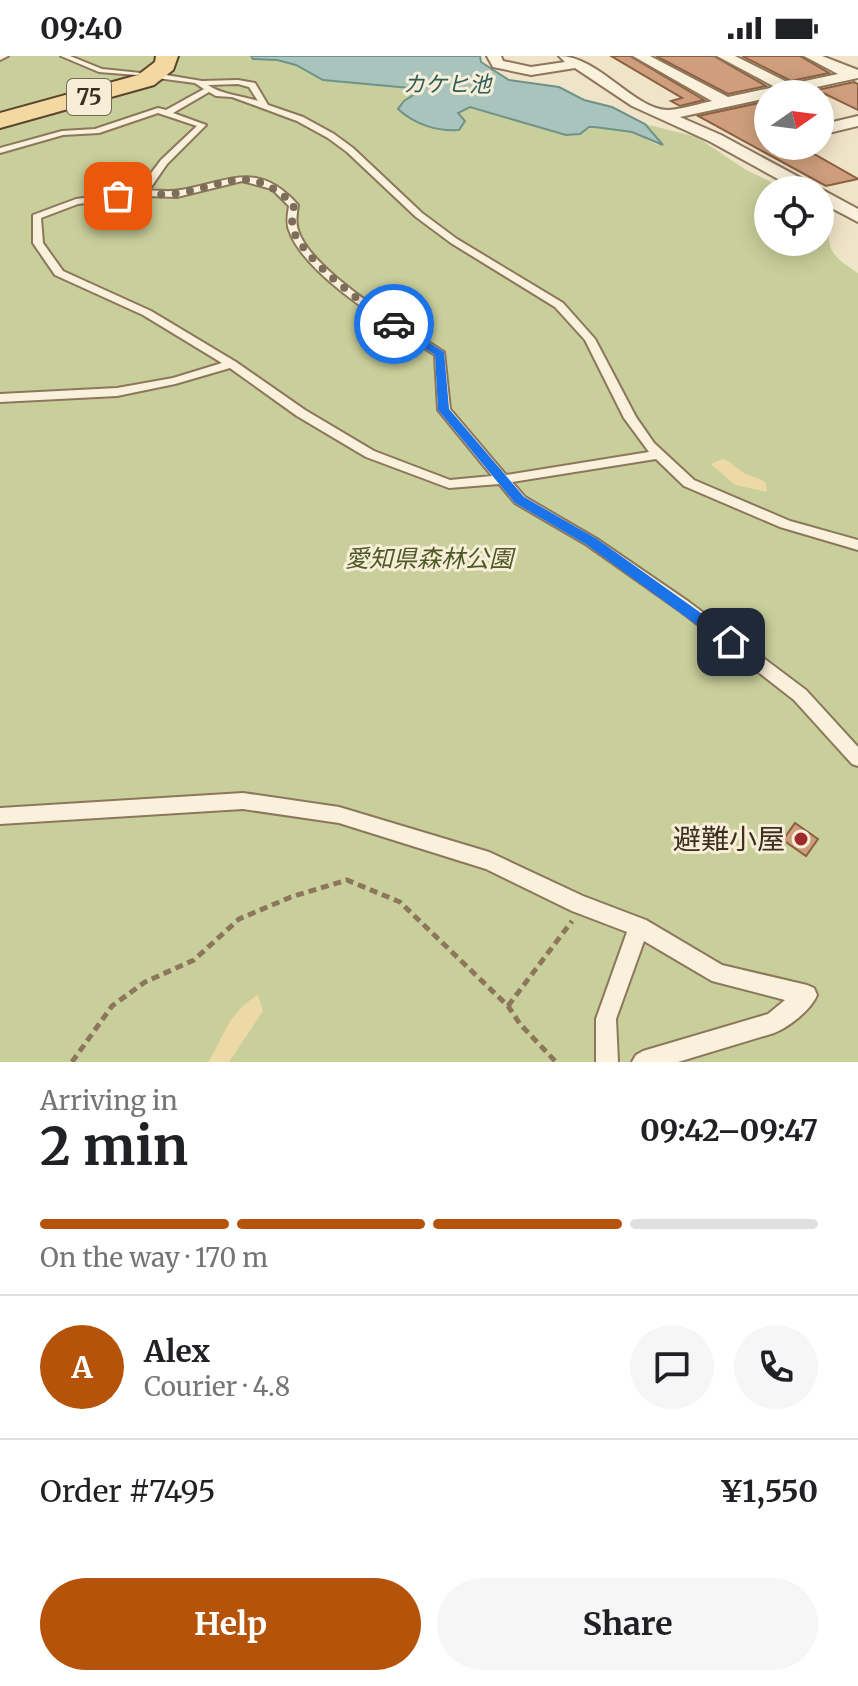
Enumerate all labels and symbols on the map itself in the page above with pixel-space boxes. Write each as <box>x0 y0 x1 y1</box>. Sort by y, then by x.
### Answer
water label: カケヒ池 <box>403 70 493 98</box>
road number: 75 <box>67 79 111 115</box>
north arrow <box>754 80 834 160</box>
pin <box>84 162 152 230</box>
courier <box>354 284 434 364</box>
park label: 愛知県森林公園 <box>345 543 516 574</box>
pin <box>697 608 765 676</box>
place label: 避難小屋 <box>673 821 785 857</box>
marker: 避難小屋 <box>792 830 810 848</box>

